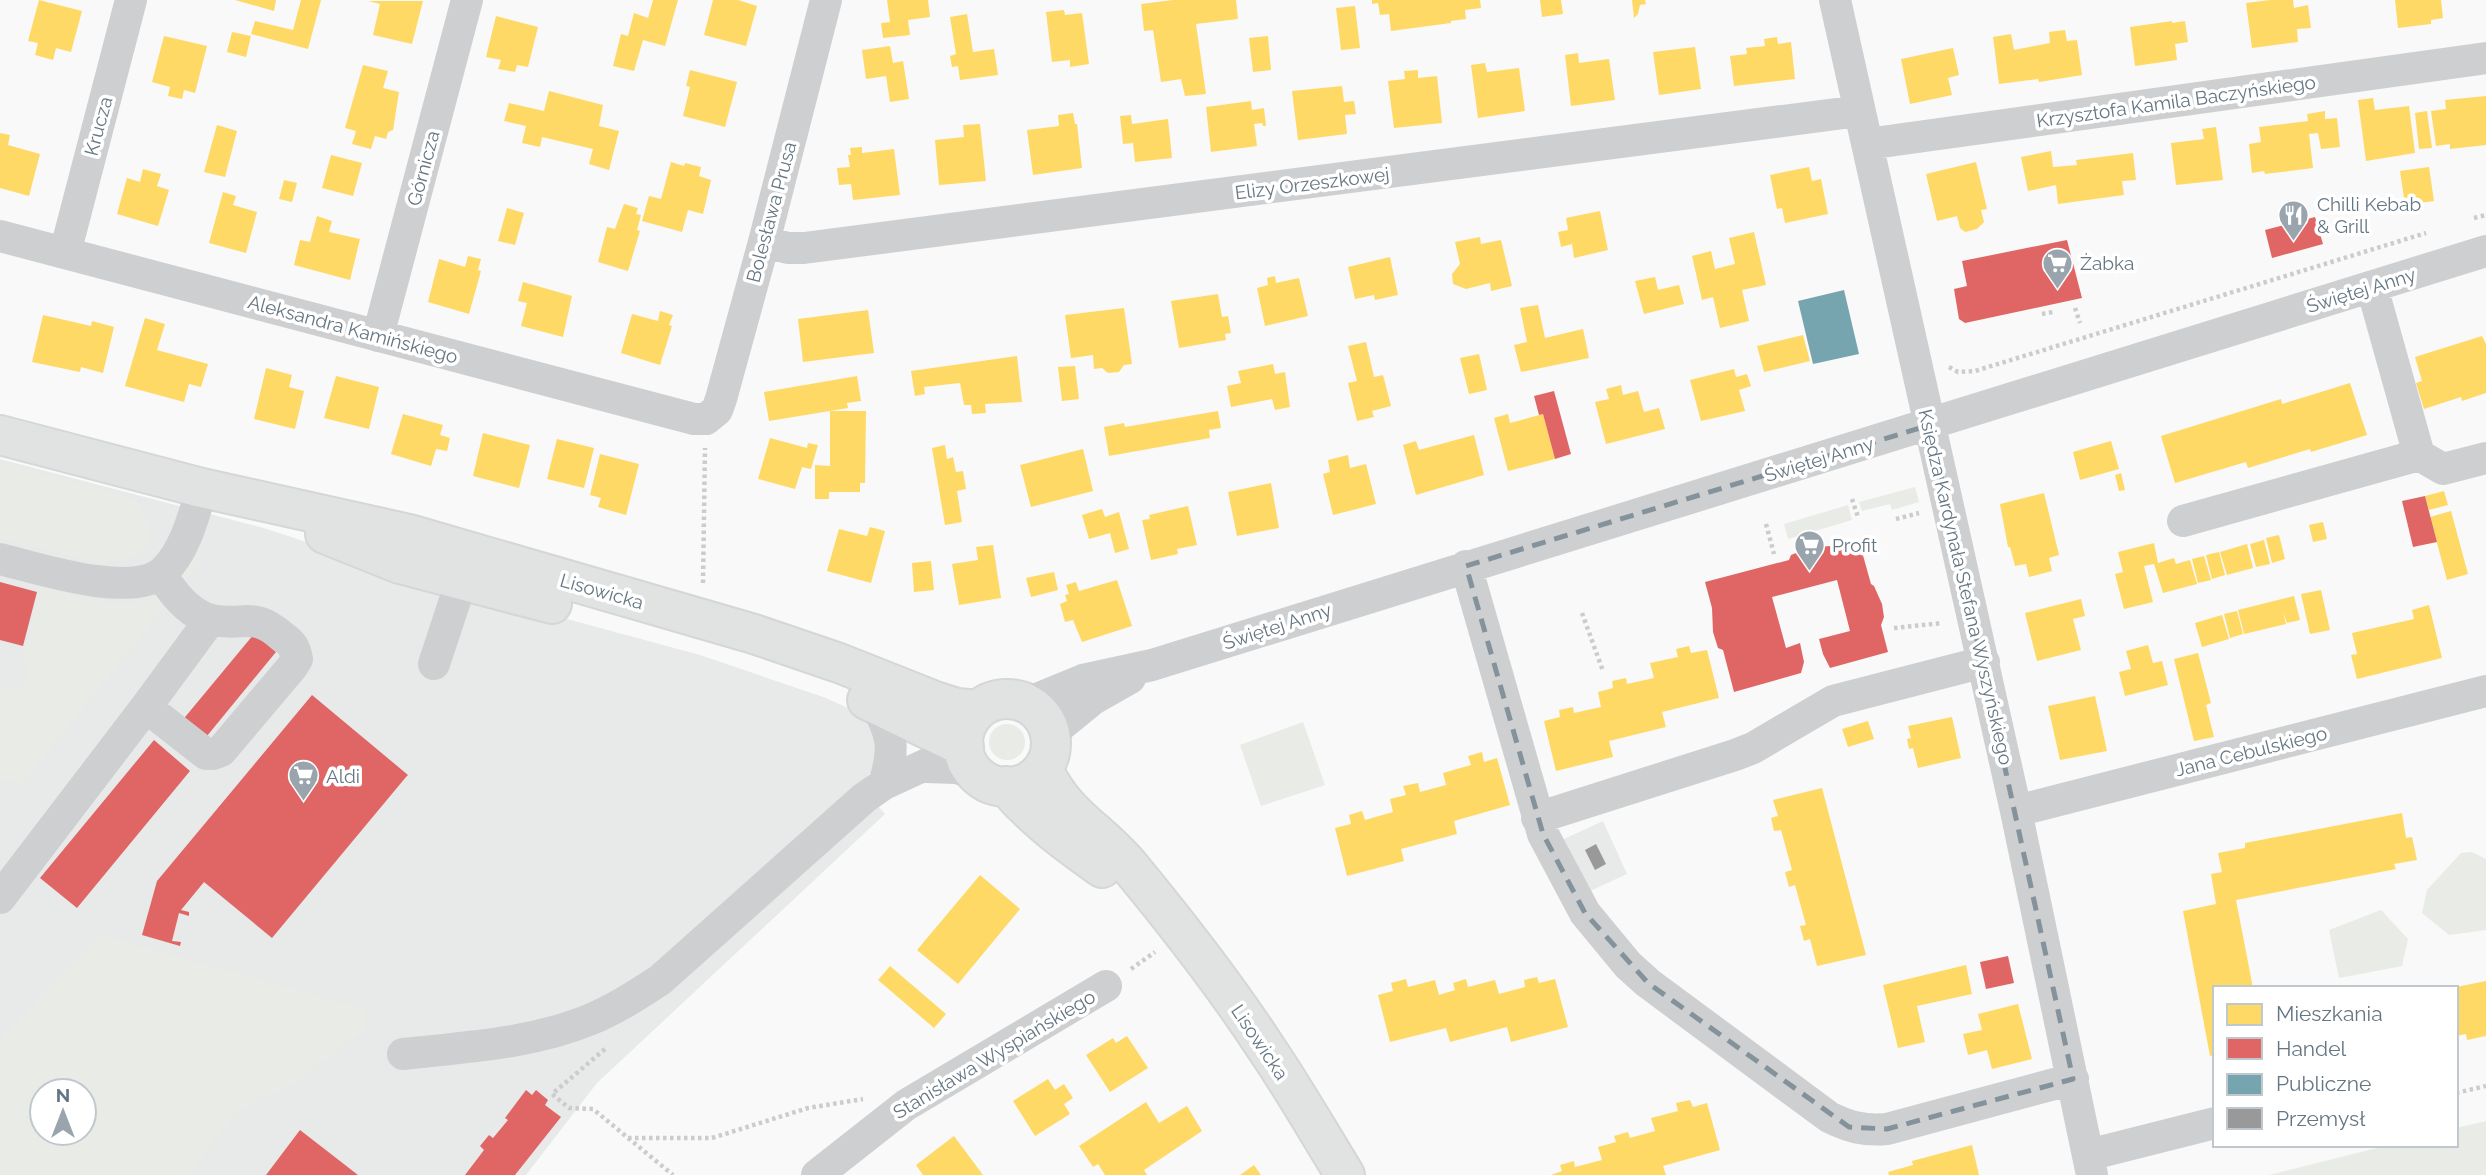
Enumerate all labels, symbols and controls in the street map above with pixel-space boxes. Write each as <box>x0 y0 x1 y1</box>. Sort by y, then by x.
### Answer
street label: Krzysztofa Kamila Baczyńskiego <box>2035 70 2317 132</box>
street label: Krucza <box>80 94 116 158</box>
street label: Górnicza <box>402 128 444 208</box>
street label: Bolesława Prusa <box>742 139 800 285</box>
street label: Elizy Orzeszkowej <box>1233 163 1391 203</box>
place label: Chilli Kebab & Grill <box>2317 193 2421 237</box>
restaurant icon: Chilli Kebab & Grill <box>2277 198 2311 242</box>
supermarket icon: Żabka <box>2040 246 2074 290</box>
place label: Żabka <box>2080 252 2134 274</box>
street label: Świętej Anny <box>2304 263 2418 317</box>
street label: Aleksandra Kamińskiego <box>246 290 460 368</box>
street label: Księdza Kardynała Stefana Wyszyńskiego <box>1914 407 2018 767</box>
street label: Świętej Anny <box>1762 432 1876 486</box>
supermarket icon: Profit <box>1792 528 1826 572</box>
place label: Profit <box>1832 534 1878 556</box>
street label: Lisowicka <box>558 569 646 613</box>
street label: Świętej Anny <box>1220 598 1334 654</box>
street label: Jana Cebulskiego <box>2173 722 2329 780</box>
supermarket icon: Aldi <box>286 759 320 803</box>
place label: Aldi <box>326 765 360 787</box>
street label: Stanisława Wyspiańskiego <box>889 985 1099 1123</box>
legend <box>2213 986 2458 1147</box>
street label: Lisowicka <box>1227 1000 1293 1084</box>
text: Mieszkania <box>2276 1001 2383 1026</box>
text: Handel <box>2276 1036 2346 1061</box>
text: Publiczne <box>2276 1071 2371 1096</box>
north arrow <box>28 1077 98 1147</box>
text: N <box>56 1084 70 1106</box>
text: Przemysł <box>2276 1106 2366 1131</box>

